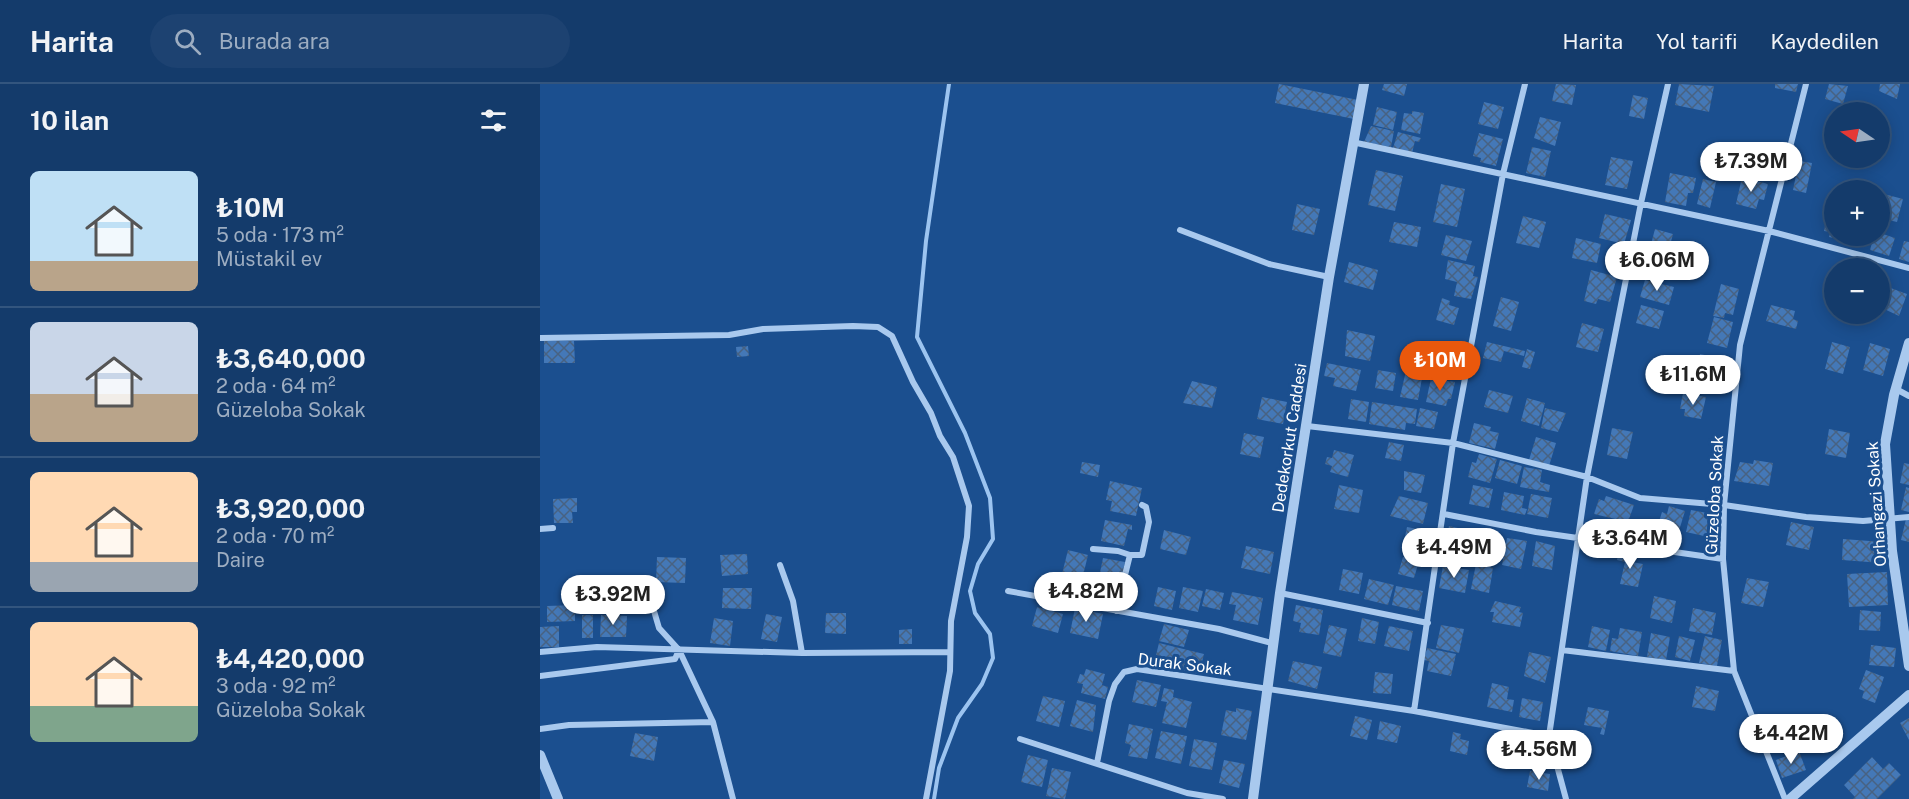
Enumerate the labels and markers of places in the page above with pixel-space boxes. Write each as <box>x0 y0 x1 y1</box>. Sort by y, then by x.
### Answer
pin: ₺7.39M <box>1702 142 1800 193</box>
pin: ₺6.06M <box>1608 241 1706 292</box>
pin: ₺10M <box>1404 341 1476 392</box>
pin: ₺11.6M <box>1644 355 1742 406</box>
pin: ₺3.64M <box>1581 519 1679 570</box>
pin: ₺4.49M <box>1405 528 1503 579</box>
pin: ₺4.82M <box>1037 572 1135 623</box>
pin: ₺3.92M <box>564 575 662 626</box>
pin: ₺4.42M <box>1742 714 1840 765</box>
pin: ₺4.56M <box>1490 730 1588 781</box>

